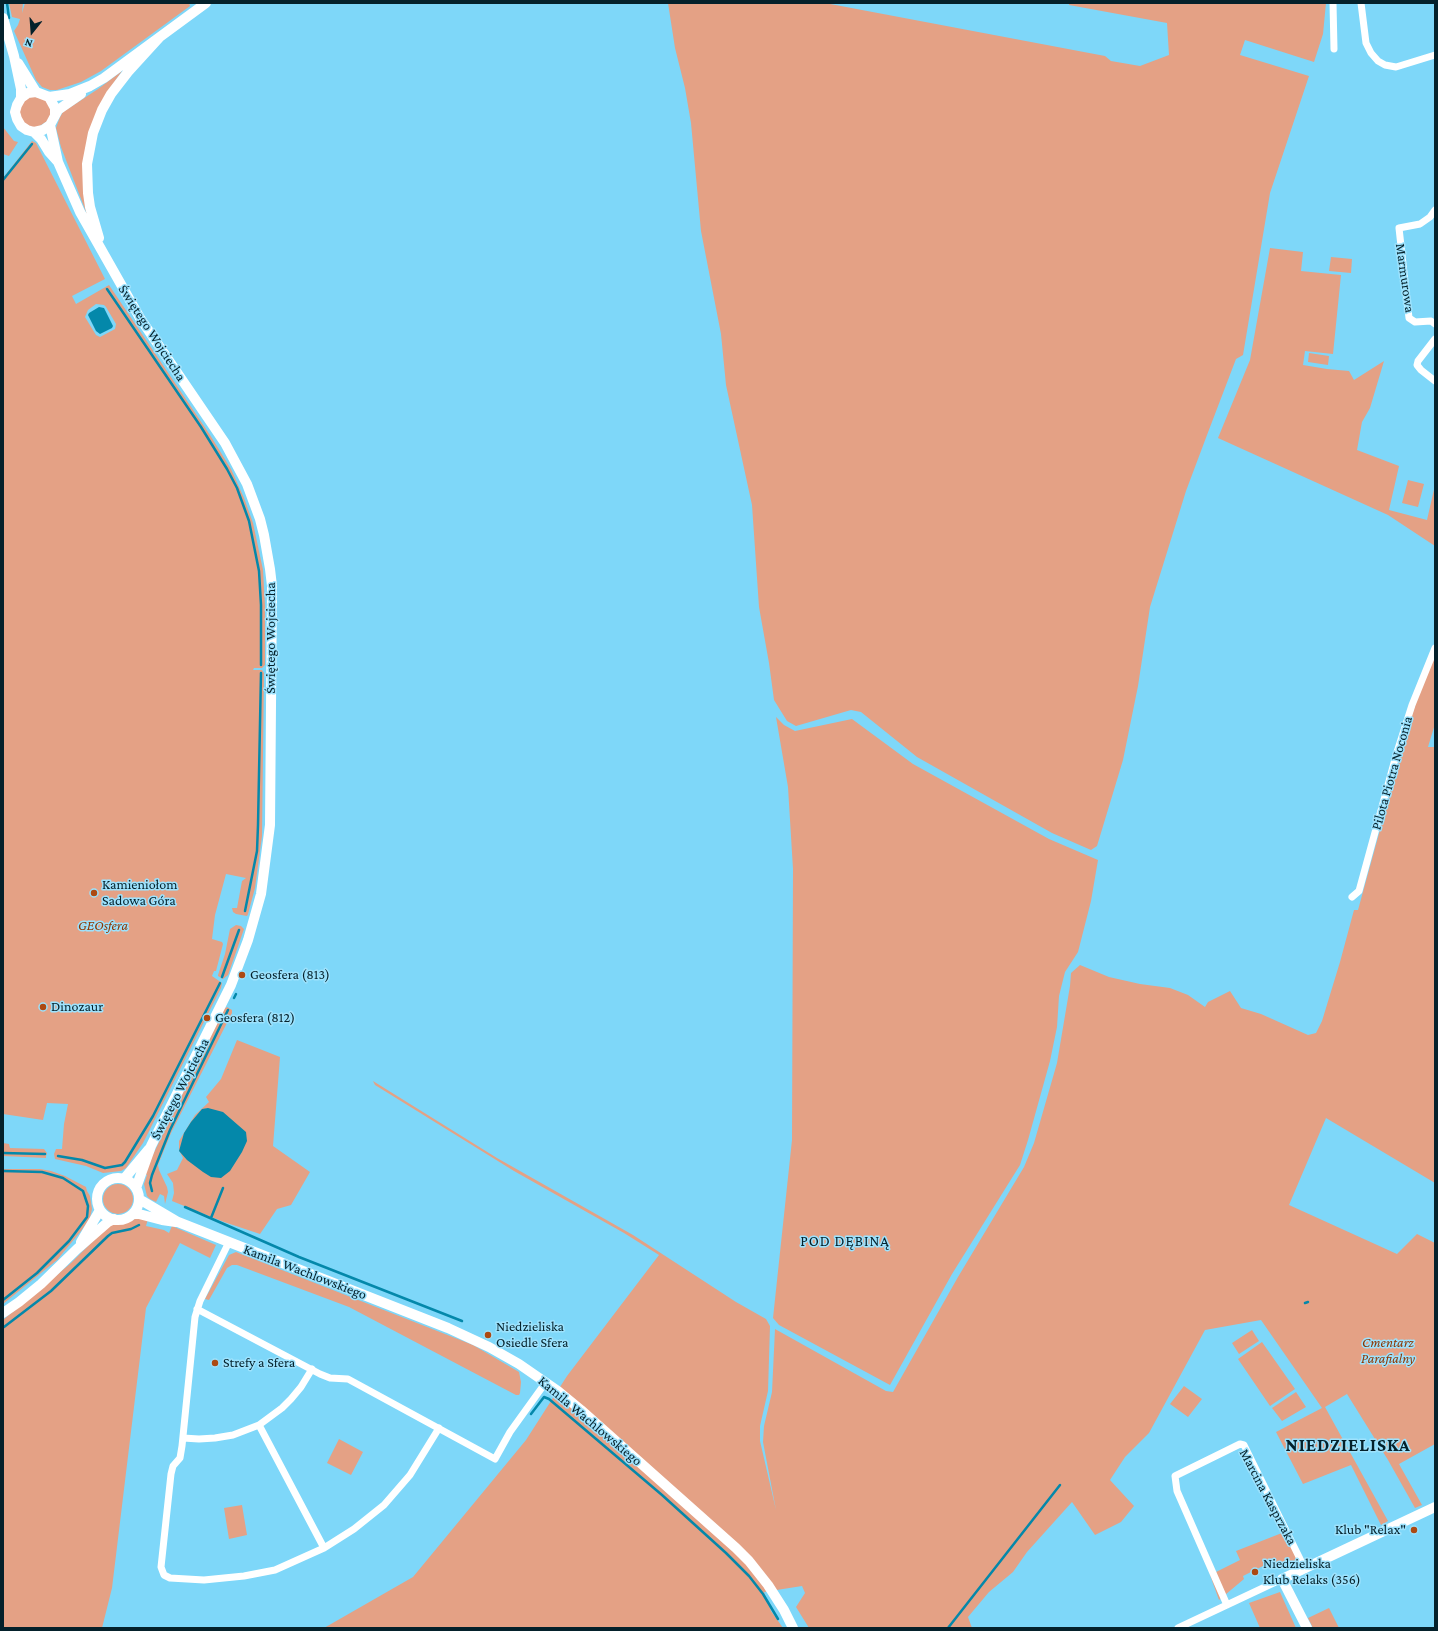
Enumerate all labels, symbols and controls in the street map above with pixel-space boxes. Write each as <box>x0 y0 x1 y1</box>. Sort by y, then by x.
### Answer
north arrow <box>12 12 52 52</box>
text: N <box>23 37 34 50</box>
street label: Marmurowa <box>1392 242 1418 314</box>
street label: Świętego Wojciecha <box>115 282 189 384</box>
street label: Świętego Wojciecha <box>263 582 279 694</box>
street label: Pilota Piotra Noconia <box>1368 714 1416 832</box>
place label: Kamieniołom Sadowa Góra <box>102 877 177 910</box>
marker: Kamieniołom Sadowa Góra <box>89 888 99 898</box>
park label: GEOsfera <box>78 918 128 934</box>
place label: Geosfera (813) <box>250 967 330 983</box>
marker: Geosfera (813) <box>237 970 247 980</box>
place label: Dinozaur <box>51 999 103 1015</box>
marker: Dinozaur <box>38 1002 48 1012</box>
place label: Geosfera (812) <box>215 1010 295 1026</box>
marker: Geosfera (812) <box>202 1013 212 1023</box>
street label: Świętego Wojciecha <box>147 1036 213 1142</box>
district label: POD DĘBINĄ <box>800 1232 890 1250</box>
street label: Kamila Wachlowskiego <box>241 1241 369 1303</box>
place label: Niedzieliska Osiedle Sfera <box>496 1319 568 1352</box>
marker: Niedzieliska Osiedle Sfera <box>483 1330 493 1340</box>
park label: Cmentarz Parafialny <box>1361 1335 1415 1368</box>
place label: Strefy a Sfera <box>223 1355 295 1371</box>
marker: Strefy a Sfera <box>210 1358 220 1368</box>
street label: Kamila Wachlowskiego <box>535 1373 645 1469</box>
district label: NIEDZIELISKA <box>1285 1434 1411 1456</box>
street label: Marcina Kasprzaka <box>1236 1446 1300 1548</box>
place label: Klub "Relax" <box>1335 1522 1406 1538</box>
marker: Klub "Relax" <box>1409 1525 1419 1535</box>
place label: Niedzieliska Klub Relaks (356) <box>1263 1556 1361 1588</box>
marker: Niedzieliska Klub Relaks (356) <box>1250 1567 1260 1577</box>

